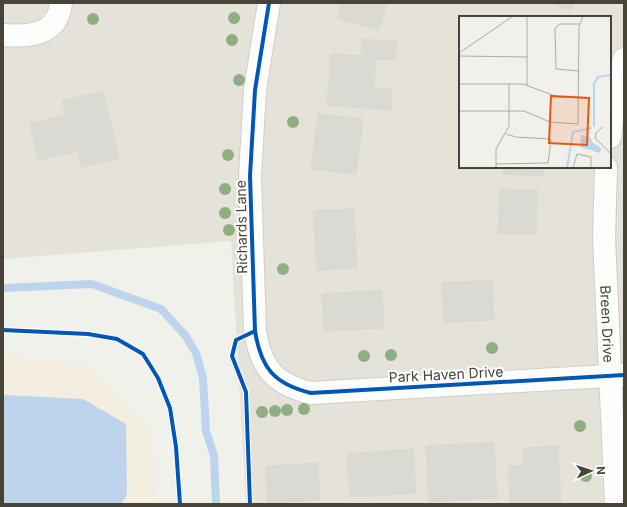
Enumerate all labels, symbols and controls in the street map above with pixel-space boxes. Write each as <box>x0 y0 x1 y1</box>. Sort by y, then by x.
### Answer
inset map <box>459 16 611 168</box>
street label: Richards Lane <box>232 180 250 274</box>
street label: Breen Drive <box>598 285 618 363</box>
street label: Park Haven Drive <box>388 363 504 385</box>
north arrow <box>571 451 611 491</box>
text: N <box>594 466 608 475</box>

